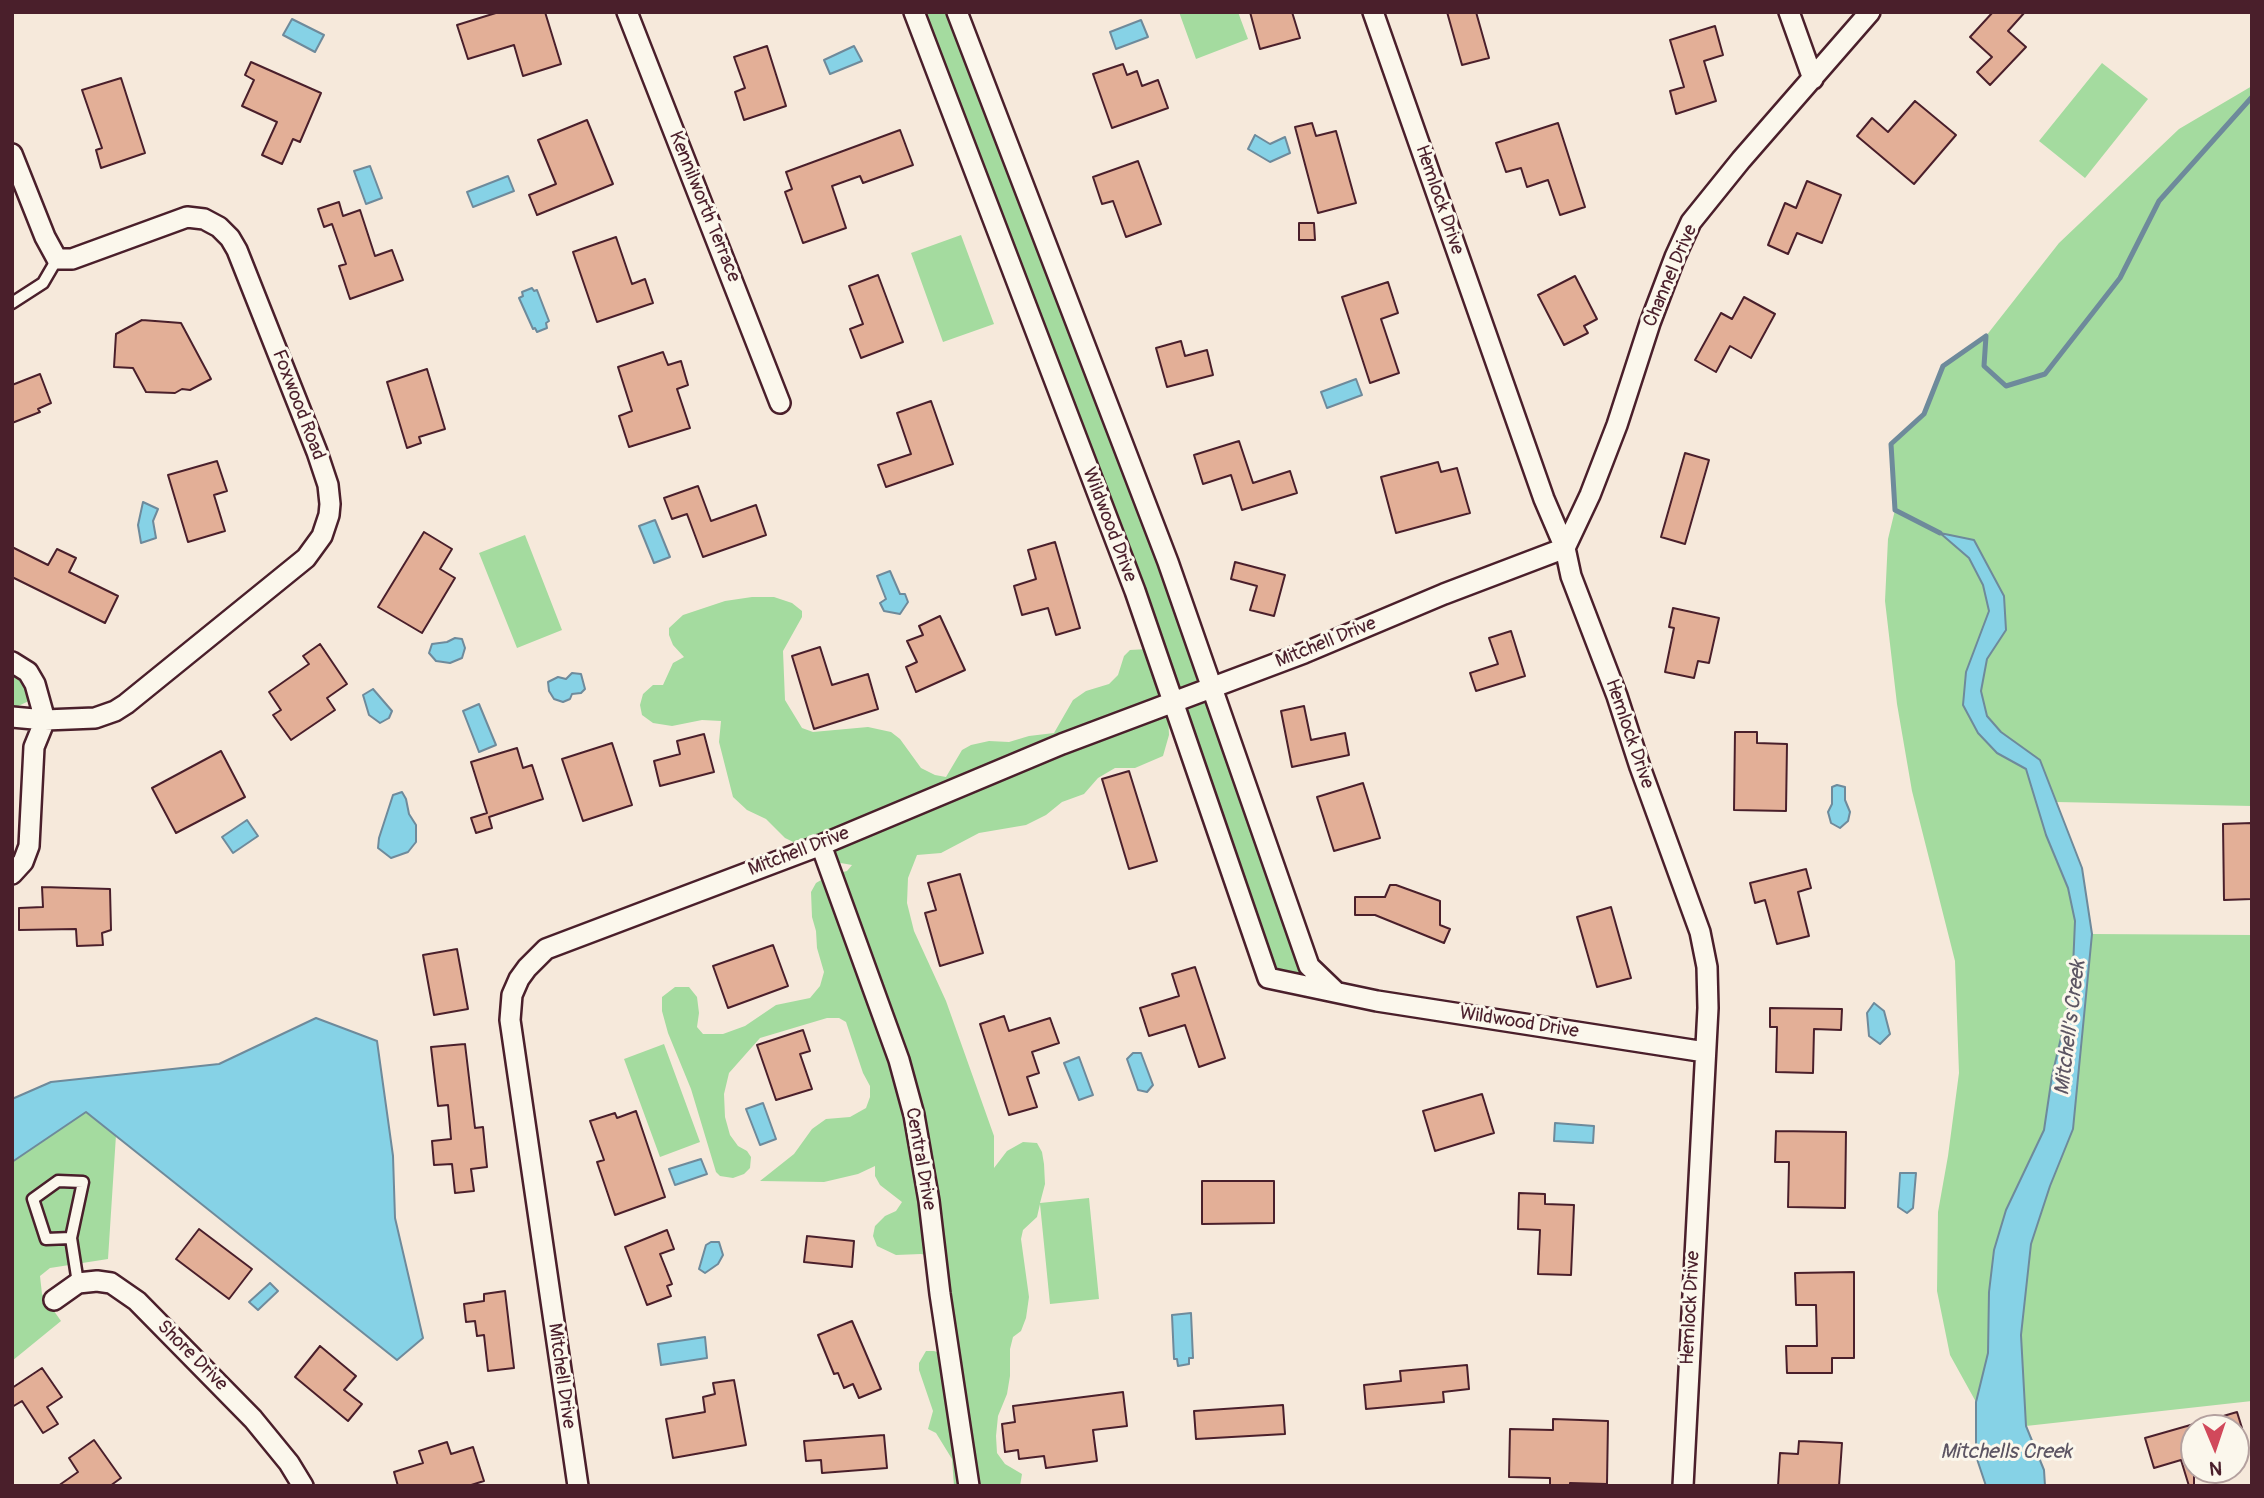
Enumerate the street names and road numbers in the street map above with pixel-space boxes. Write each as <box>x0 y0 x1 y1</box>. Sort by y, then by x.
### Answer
street label: Kennilworth Terrace <box>663 128 745 286</box>
street label: Hemlock Drive <box>1410 142 1468 258</box>
street label: Channel Drive <box>1639 221 1703 331</box>
street label: Foxwood Road <box>267 347 329 463</box>
street label: Wildwood Drive <box>1077 465 1141 585</box>
street label: Mitchell Drive <box>1272 613 1380 673</box>
street label: Hemlock Drive <box>1600 676 1658 792</box>
street label: Mitchell Drive <box>745 822 853 882</box>
street label: Wildwood Drive <box>1458 1002 1580 1044</box>
street label: Central Drive <box>900 1106 940 1212</box>
street label: Hemlock Drive <box>1677 1250 1705 1366</box>
street label: Shore Drive <box>152 1316 232 1396</box>
street label: Mitchell Drive <box>542 1322 580 1430</box>

